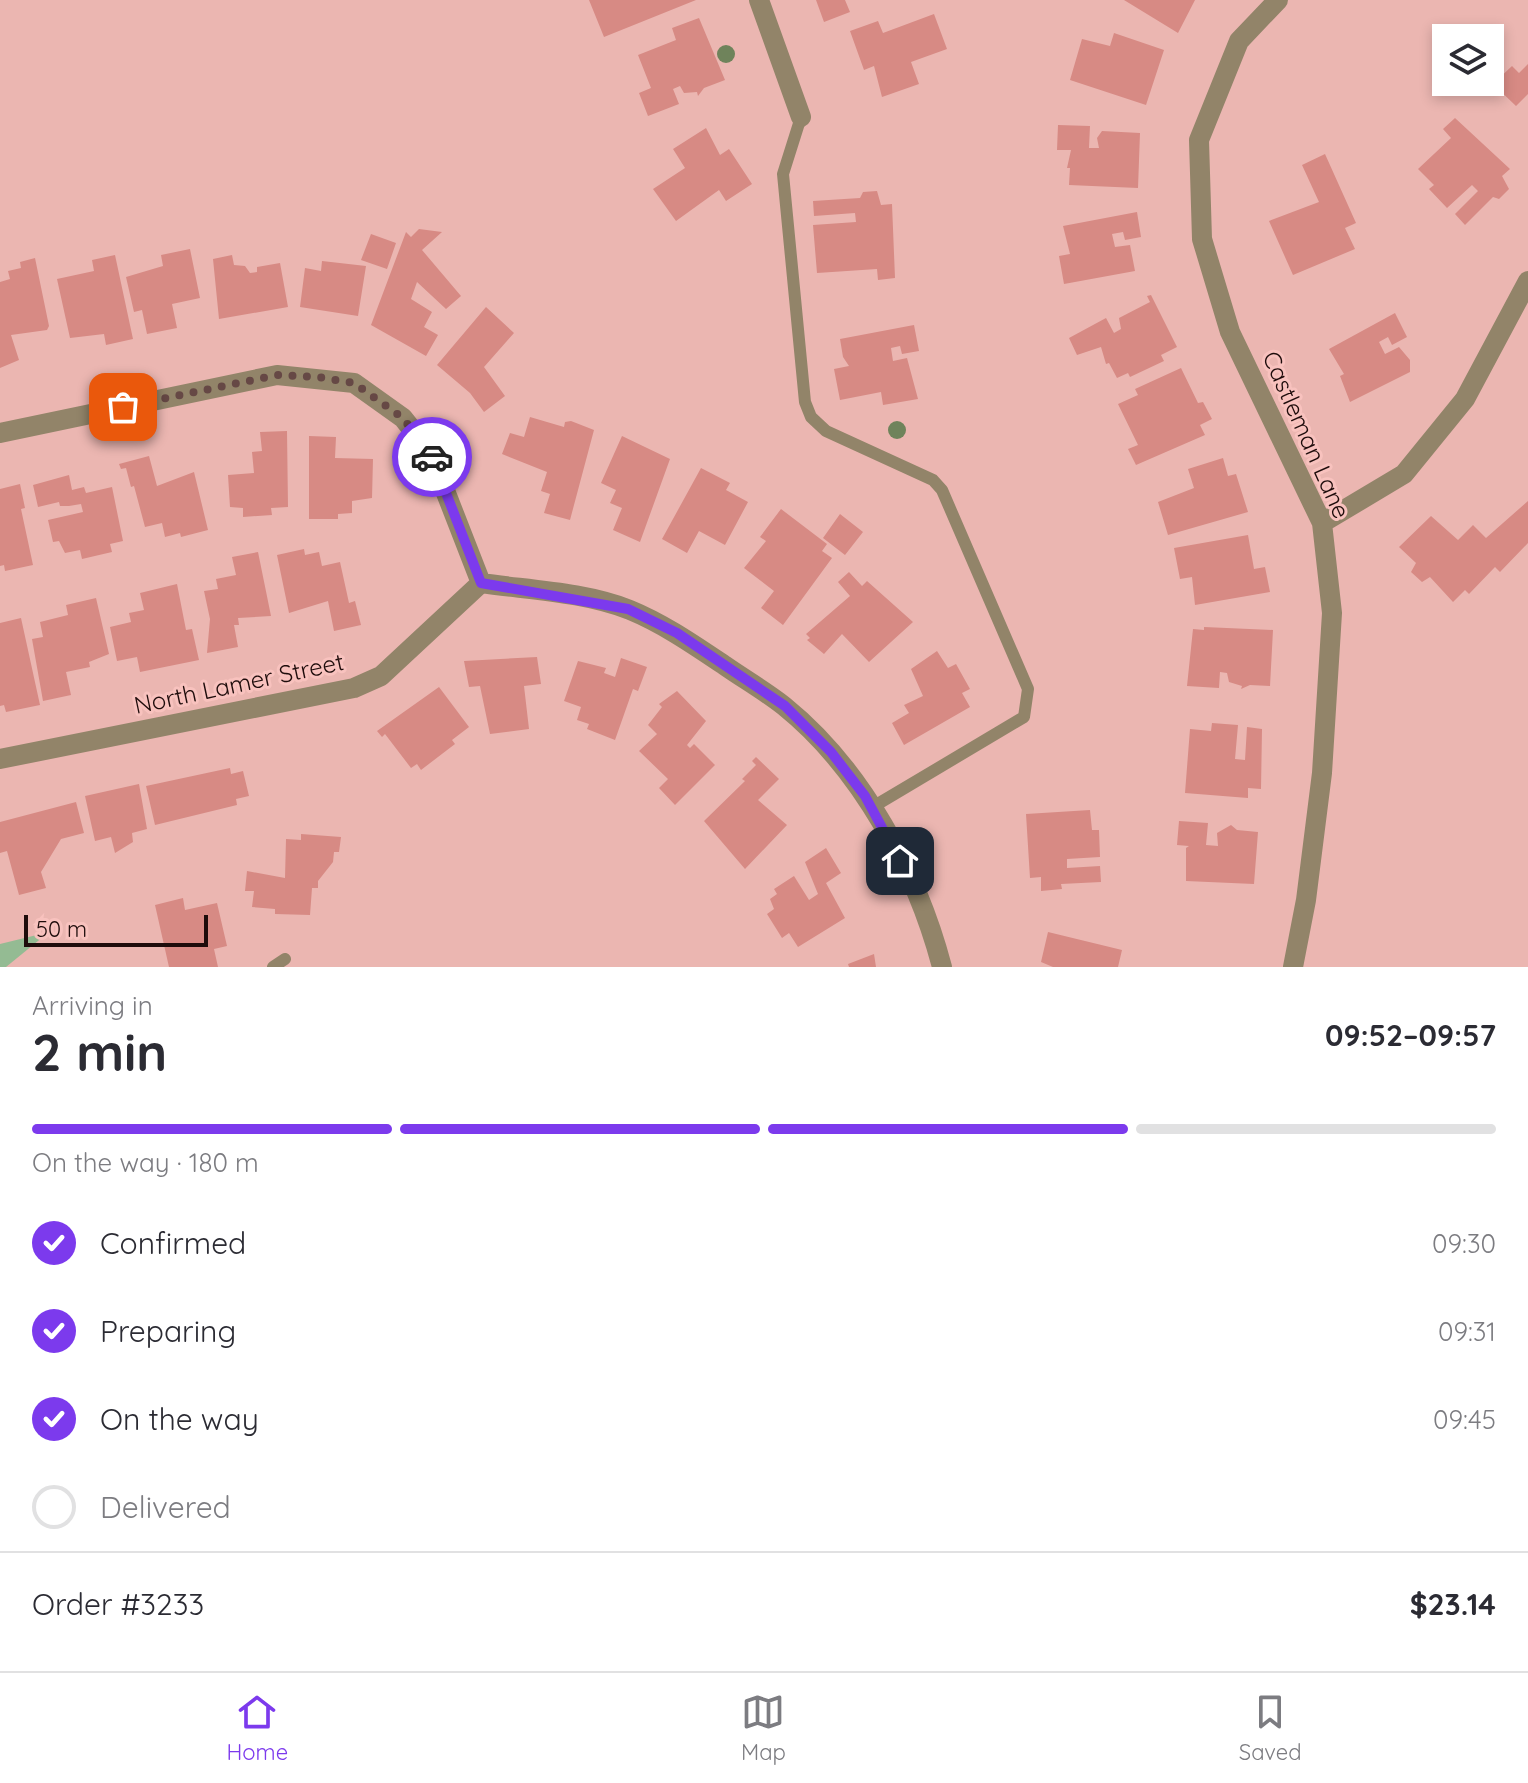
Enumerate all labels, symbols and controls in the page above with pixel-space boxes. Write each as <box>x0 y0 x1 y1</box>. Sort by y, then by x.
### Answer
map controls <box>1432 24 1504 96</box>
button: layers <box>1432 24 1504 96</box>
street label: Castleman Lane <box>1257 346 1357 523</box>
pin <box>89 373 157 441</box>
icon: bag <box>101 385 145 429</box>
courier <box>392 417 472 497</box>
icon: car <box>410 435 454 479</box>
street label: North Lamer Street <box>131 646 346 720</box>
pin <box>866 827 934 895</box>
icon: home <box>878 839 922 883</box>
scale bar <box>24 911 208 947</box>
text: 50 m <box>36 915 87 943</box>
text: Arriving in <box>32 989 153 1022</box>
text: 09:52–09:57 <box>1325 1016 1496 1054</box>
text: 2 min <box>32 1019 167 1084</box>
text: On the way · 180 m <box>32 1146 259 1179</box>
icon: check <box>32 1221 76 1265</box>
text: Confirmed <box>100 1224 246 1262</box>
text: 09:30 <box>1432 1227 1496 1260</box>
icon: check <box>32 1309 76 1353</box>
text: Preparing <box>100 1312 236 1350</box>
text: 09:31 <box>1438 1315 1496 1348</box>
icon: check <box>32 1397 76 1441</box>
text: On the way <box>100 1400 259 1438</box>
text: 09:45 <box>1433 1403 1496 1436</box>
text: Delivered <box>100 1488 231 1526</box>
text: Order #3233 <box>32 1585 204 1623</box>
text: $23.14 <box>1410 1585 1496 1623</box>
tab: Home <box>226 1690 288 1766</box>
tab: Map <box>741 1690 786 1766</box>
tab: Saved <box>1239 1690 1302 1766</box>

